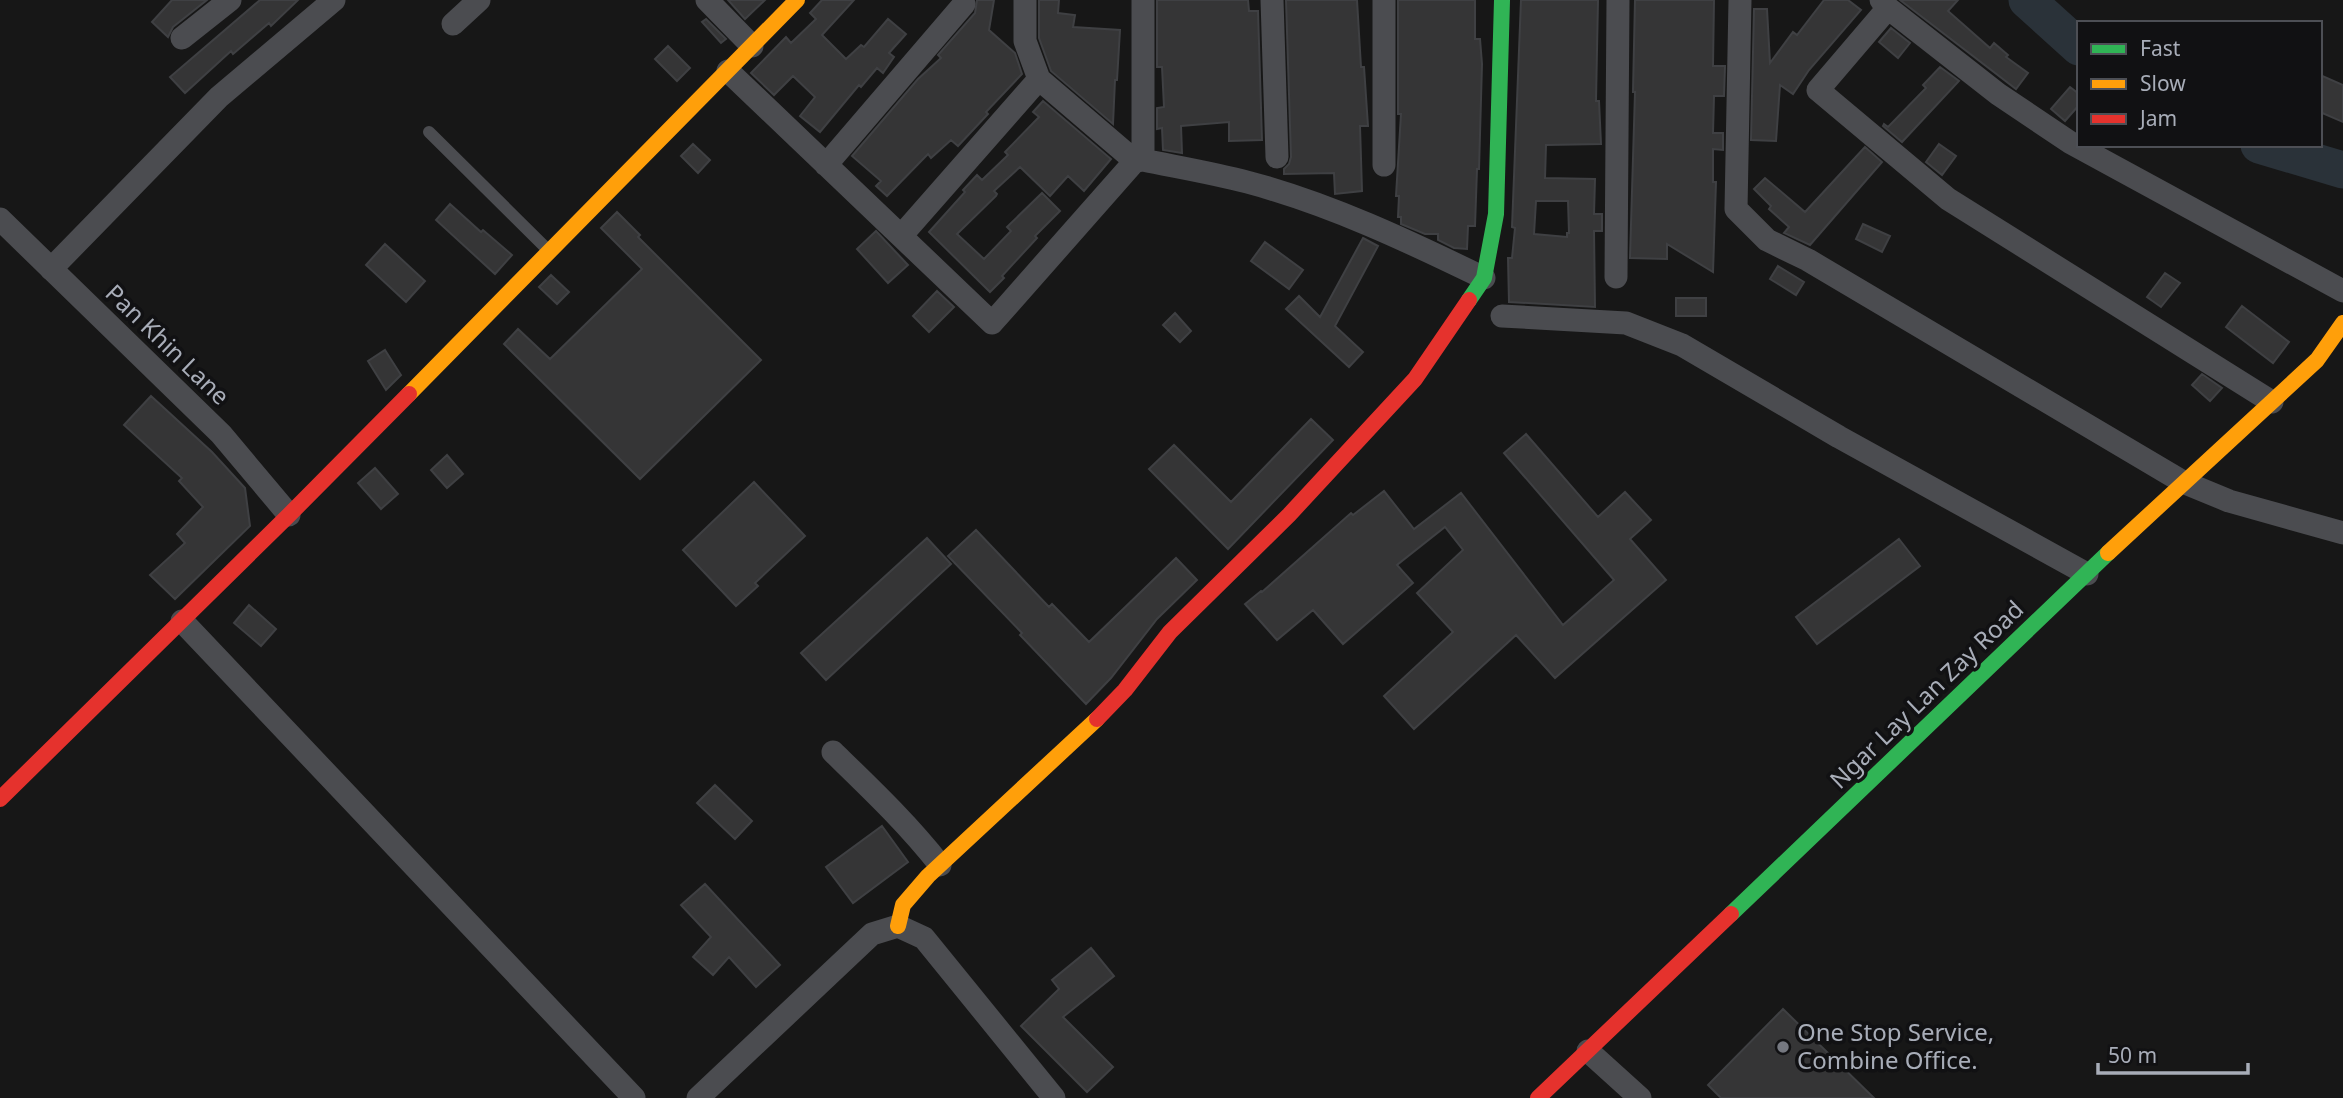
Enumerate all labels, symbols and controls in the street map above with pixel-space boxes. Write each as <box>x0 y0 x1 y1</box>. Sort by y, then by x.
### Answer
legend <box>2077 21 2322 147</box>
text: Fast <box>2140 34 2181 62</box>
text: Slow <box>2140 69 2186 97</box>
text: Jam <box>2138 104 2177 132</box>
street label: Pan Khin Lane <box>99 276 237 412</box>
street label: Ngar Lay Lan Zay Road <box>1822 593 2030 795</box>
place label: One Stop Service, Combine Office. <box>1797 1015 1994 1076</box>
scale bar <box>2098 1032 2248 1076</box>
marker: One Stop Service, Combine Office. <box>1775 1039 1791 1055</box>
text: 50 m <box>2108 1041 2157 1069</box>

